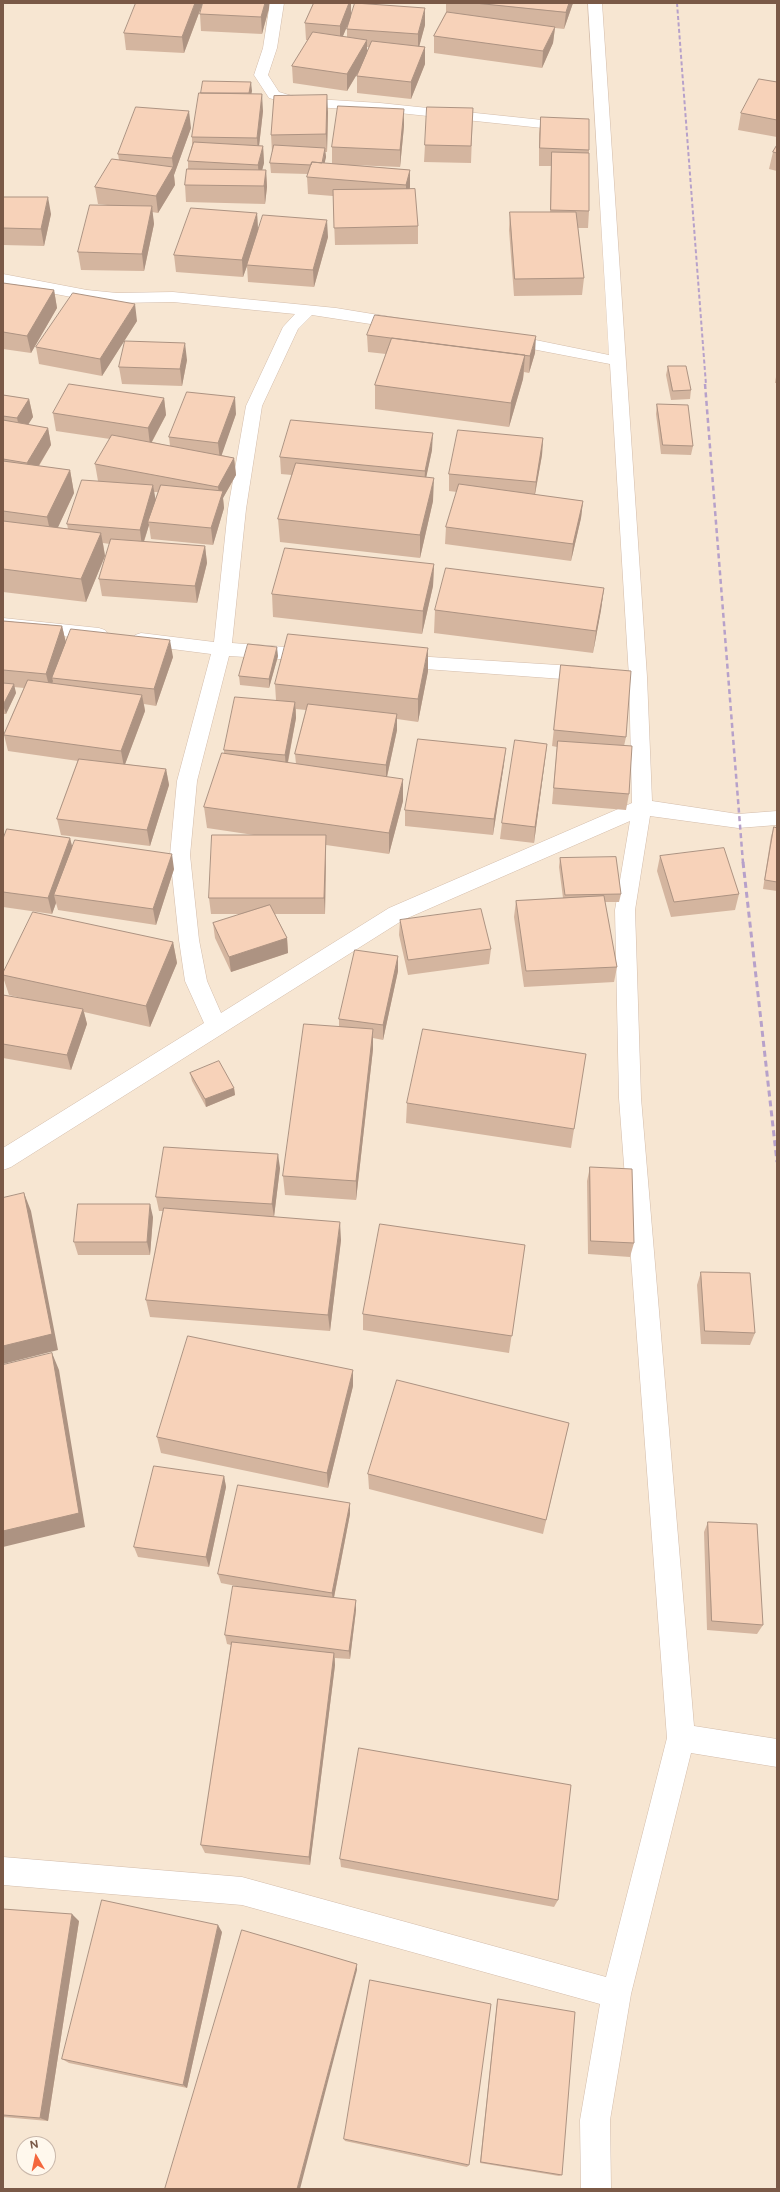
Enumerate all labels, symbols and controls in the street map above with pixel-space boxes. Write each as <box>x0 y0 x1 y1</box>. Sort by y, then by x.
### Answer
north arrow <box>16 2136 56 2176</box>
text: N <box>29 2138 39 2152</box>

